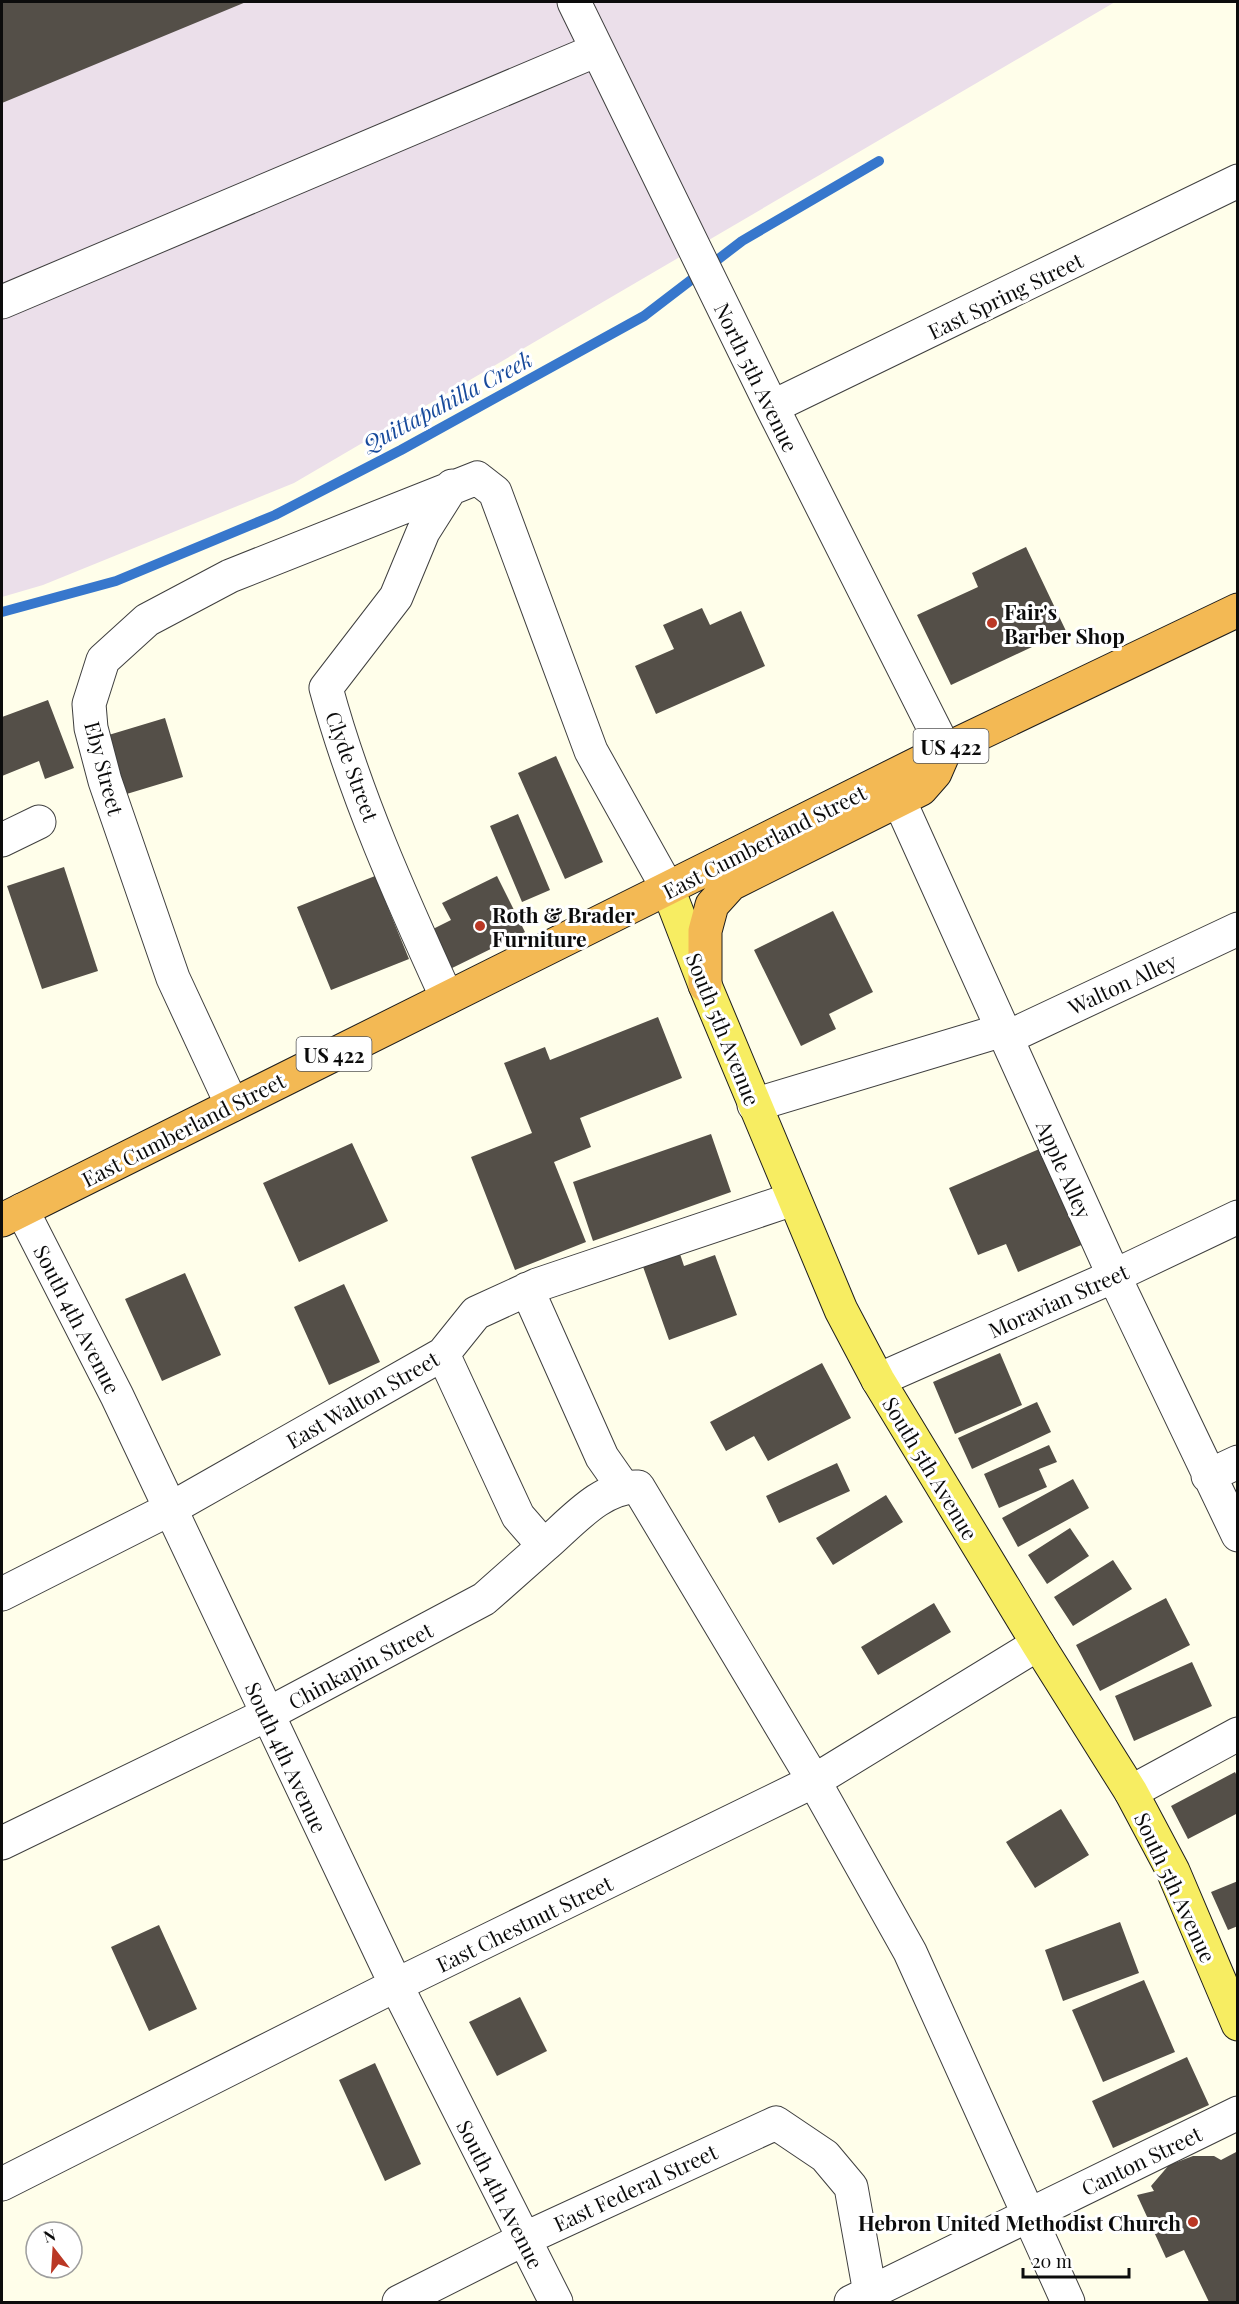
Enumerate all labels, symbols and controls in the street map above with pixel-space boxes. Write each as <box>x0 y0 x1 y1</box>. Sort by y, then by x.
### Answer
street label: East Spring Street <box>923 245 1088 345</box>
street label: North 5th Avenue <box>709 298 805 456</box>
water label: Quittapahilla Creek <box>356 344 537 459</box>
place label: Fair's Barber Shop <box>1004 597 1125 649</box>
marker: Fair's Barber Shop <box>985 616 999 630</box>
street label: Clyde Street <box>320 707 386 825</box>
street label: Eby Street <box>79 718 131 819</box>
road number: US 422 <box>914 729 988 763</box>
street label: East Cumberland Street <box>658 777 871 904</box>
place label: Roth & Brader Furniture <box>492 900 635 952</box>
marker: Roth & Brader Furniture <box>473 919 487 933</box>
street label: Walton Alley <box>1062 946 1181 1021</box>
street label: South 5th Avenue <box>681 948 767 1110</box>
road number: US 422 <box>296 1037 372 1071</box>
street label: East Cumberland Street <box>77 1065 290 1192</box>
street label: Apple Alley <box>1031 1115 1099 1223</box>
street label: South 4th Avenue <box>28 1240 128 1398</box>
street label: Moravian Street <box>984 1256 1133 1343</box>
street label: East Walton Street <box>281 1344 444 1454</box>
street label: South 5th Avenue <box>877 1391 985 1545</box>
street label: Chinkapin Street <box>283 1615 438 1715</box>
street label: South 4th Avenue <box>240 1677 334 1837</box>
street label: South 5th Avenue <box>1129 1808 1223 1966</box>
street label: East Chestnut Street <box>431 1868 617 1978</box>
street label: South 4th Avenue <box>451 2115 551 2273</box>
street label: Canton Street <box>1076 2119 1206 2201</box>
street label: East Federal Street <box>549 2137 722 2237</box>
place label: Hebron United Methodist Church <box>858 2208 1181 2236</box>
marker: Hebron United Methodist Church <box>1186 2215 1200 2229</box>
north arrow <box>24 2220 84 2280</box>
text: N <box>41 2223 58 2247</box>
scale bar <box>1023 2241 1130 2279</box>
text: 20 m <box>1032 2249 1072 2273</box>

